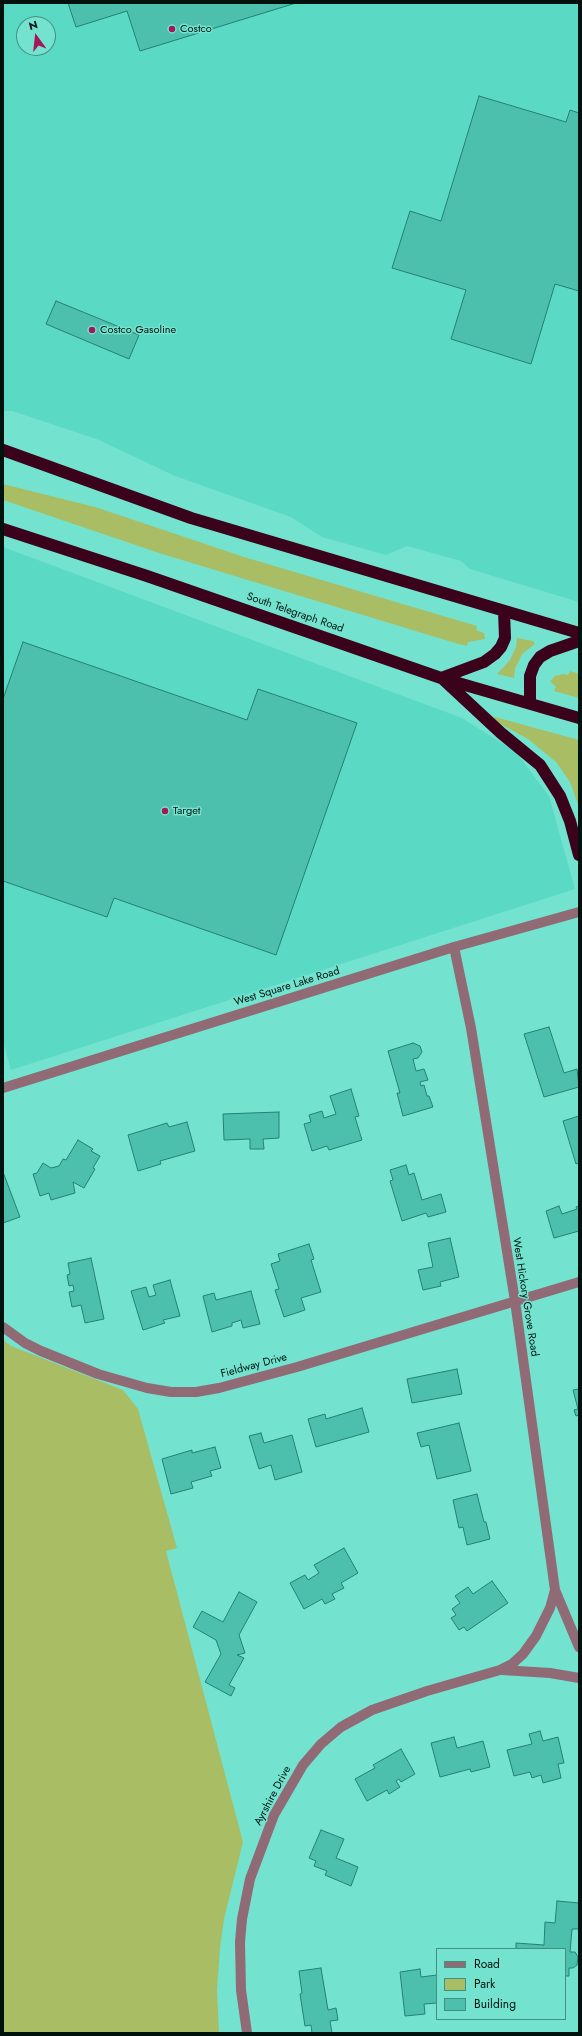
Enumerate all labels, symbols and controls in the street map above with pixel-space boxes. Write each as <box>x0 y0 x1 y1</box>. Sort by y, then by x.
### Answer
north arrow <box>16 16 56 56</box>
text: N <box>27 17 39 34</box>
place label: Costco <box>180 22 212 36</box>
marker: Costco <box>167 24 177 34</box>
place label: Costco Gasoline <box>100 323 176 337</box>
marker: Costco Gasoline <box>87 325 97 335</box>
street label: South Telegraph Road <box>245 590 345 636</box>
place label: Target <box>173 804 200 818</box>
marker: Target <box>160 806 170 816</box>
street label: West Square Lake Road <box>233 965 341 1009</box>
street label: West Hickory Grove Road <box>509 1237 541 1357</box>
street label: Fieldway Drive <box>219 1351 289 1381</box>
street label: Ayrshire Drive <box>252 1764 294 1828</box>
legend <box>436 1948 566 2020</box>
text: Road <box>474 1955 500 1973</box>
text: Park <box>474 1975 495 1993</box>
text: Building <box>474 1995 516 2013</box>

